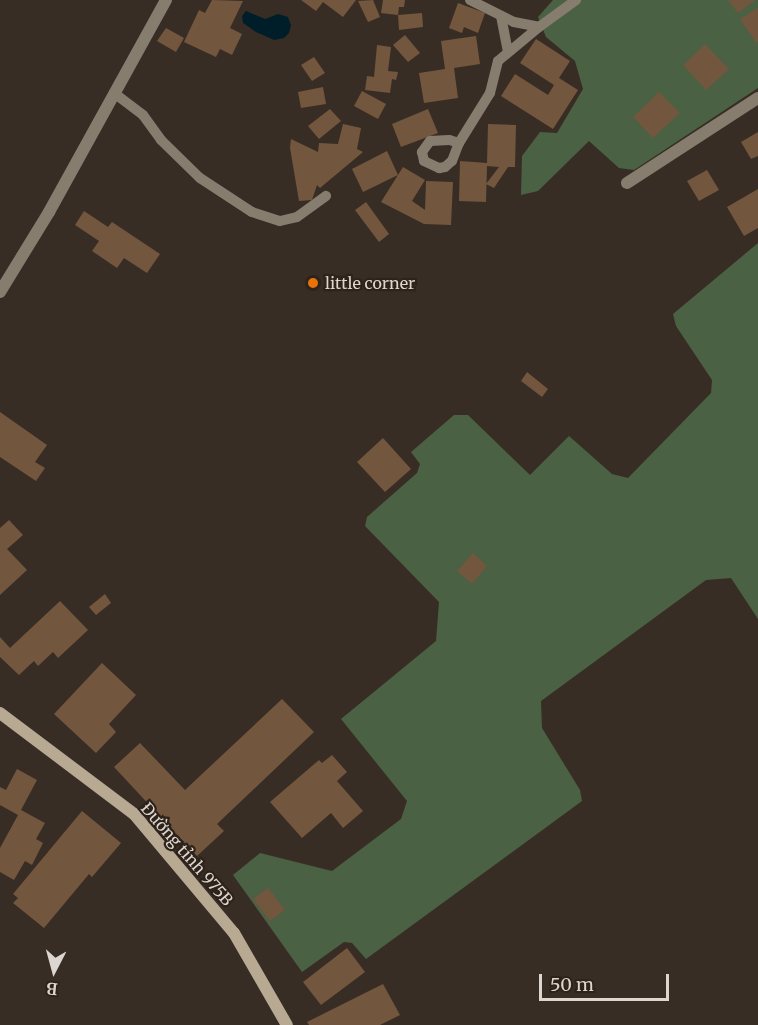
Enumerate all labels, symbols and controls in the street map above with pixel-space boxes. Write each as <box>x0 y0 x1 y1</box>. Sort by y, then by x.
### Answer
place label: little corner <box>325 273 415 293</box>
marker: little corner <box>306 276 320 290</box>
street label: Đường tỉnh 975B <box>137 799 237 909</box>
north arrow <box>24 941 84 1001</box>
scale bar <box>542 962 672 1000</box>
text: 50 m <box>550 973 594 996</box>
text: B <box>46 978 59 999</box>

